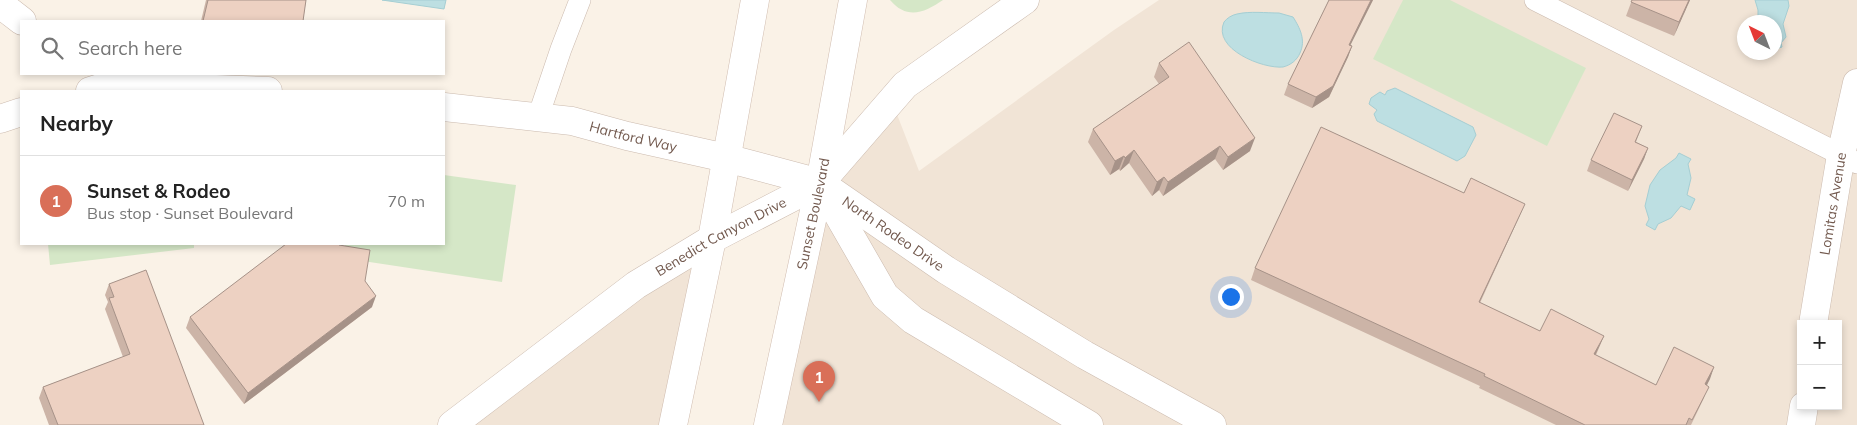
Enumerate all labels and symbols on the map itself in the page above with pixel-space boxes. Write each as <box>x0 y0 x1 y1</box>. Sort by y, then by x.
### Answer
north arrow <box>1737 15 1782 60</box>
street label: Hartford Way <box>587 117 679 156</box>
street label: Lomitas Avenue <box>1816 151 1850 256</box>
street label: Sunset Boulevard <box>793 156 833 271</box>
street label: North Rodeo Drive <box>839 192 948 275</box>
street label: Benedict Canyon Drive <box>652 193 789 280</box>
your location <box>1218 284 1244 310</box>
pin: 1 <box>803 361 835 402</box>

